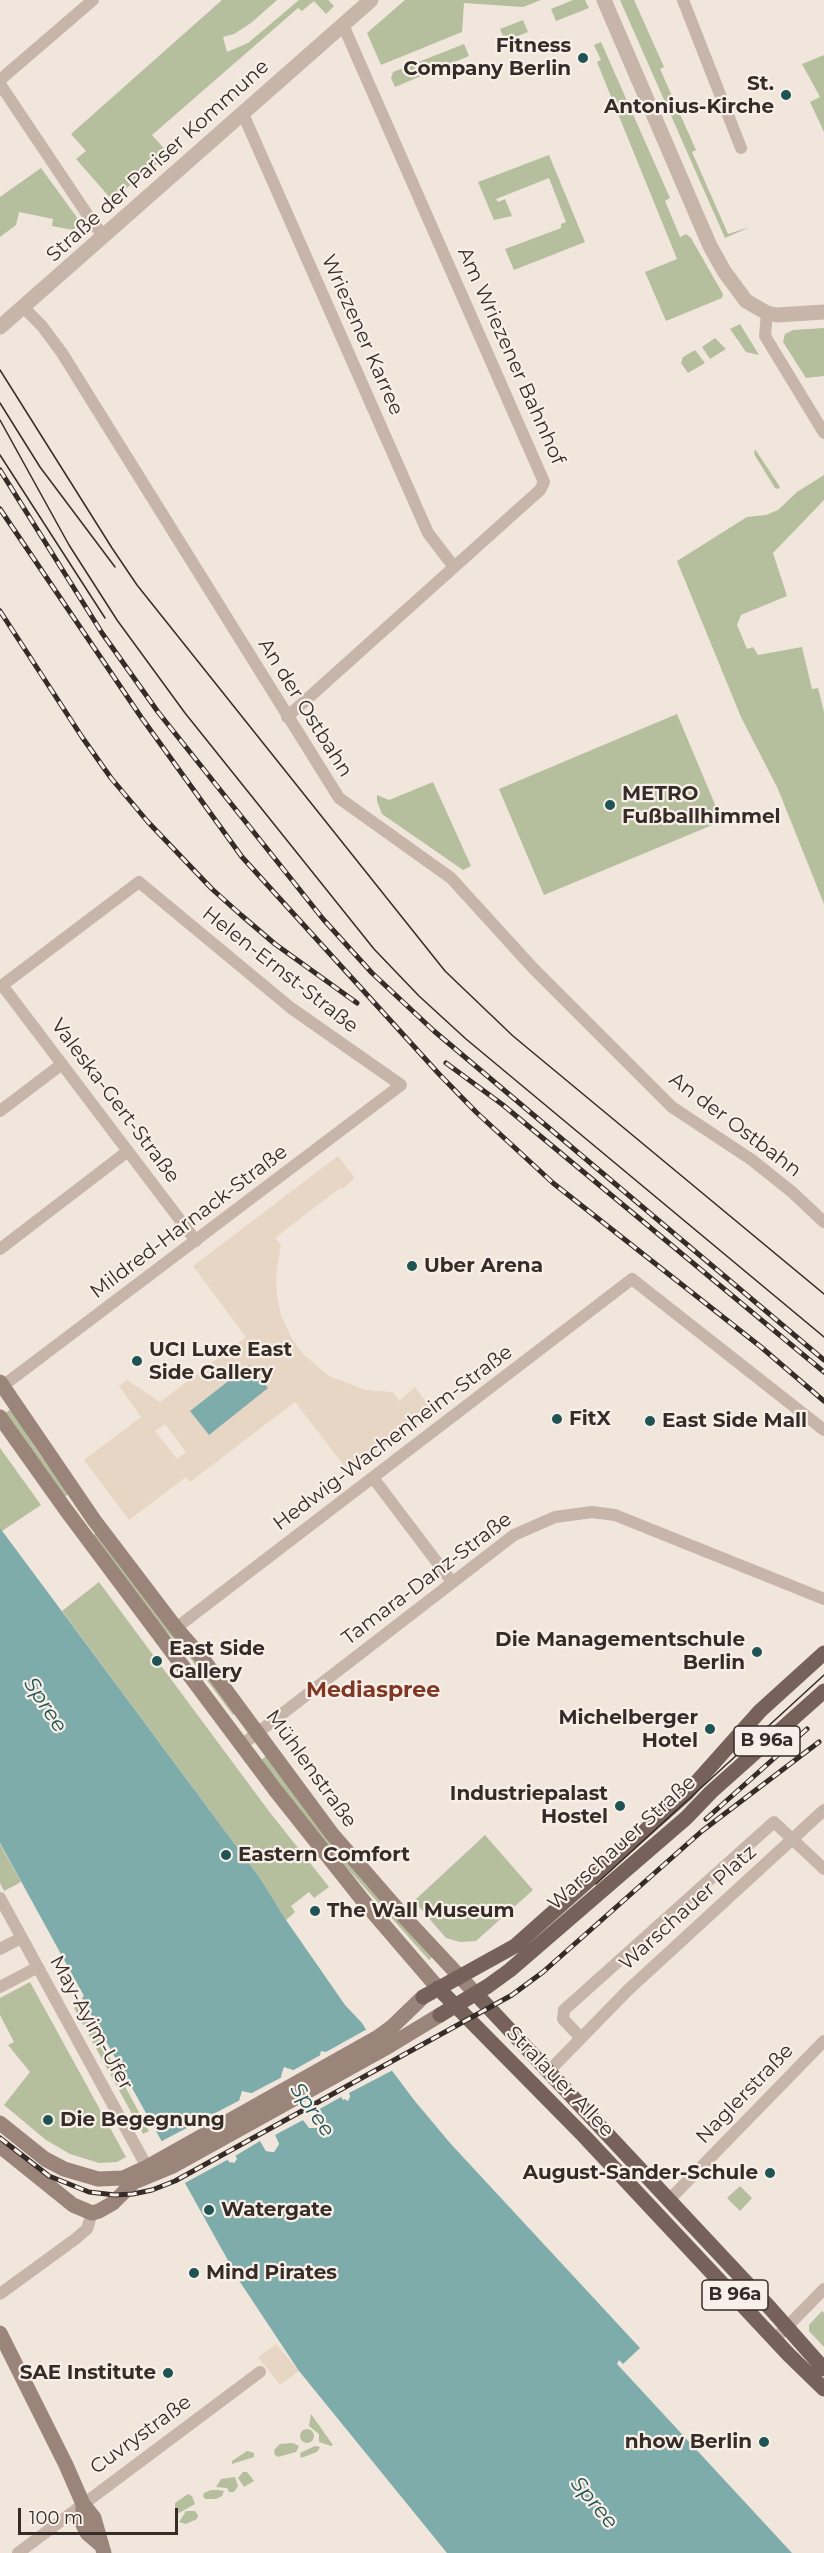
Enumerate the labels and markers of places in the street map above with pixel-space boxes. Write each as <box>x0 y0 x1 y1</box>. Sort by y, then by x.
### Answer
place label: Fitness Company Berlin <box>403 34 571 81</box>
marker: Fitness Company Berlin <box>576 51 590 65</box>
place label: St. Antonius-Kirche <box>604 72 774 119</box>
marker: St. Antonius-Kirche <box>779 88 793 102</box>
place label: METRO Fußballhimmel <box>622 782 781 829</box>
marker: METRO Fußballhimmel <box>603 798 617 812</box>
place label: Uber Arena <box>424 1254 543 1278</box>
marker: Uber Arena <box>405 1259 419 1273</box>
place label: UCI Luxe East Side Gallery <box>149 1338 292 1385</box>
marker: UCI Luxe East Side Gallery <box>130 1354 144 1368</box>
place label: FitX <box>569 1407 611 1431</box>
place label: East Side Mall <box>662 1409 807 1433</box>
marker: FitX <box>550 1412 564 1426</box>
marker: East Side Mall <box>643 1414 657 1428</box>
place label: Die Managementschule Berlin <box>495 1628 745 1675</box>
place label: East Side Gallery <box>169 1637 265 1684</box>
marker: Die Managementschule Berlin <box>750 1645 764 1659</box>
marker: East Side Gallery <box>150 1654 164 1668</box>
place label: Michelberger Hotel <box>558 1706 698 1753</box>
marker: Michelberger Hotel <box>703 1722 717 1736</box>
place label: Industriepalast Hostel <box>450 1782 608 1829</box>
marker: Industriepalast Hostel <box>613 1799 627 1813</box>
place label: Eastern Comfort <box>238 1843 410 1867</box>
marker: Eastern Comfort <box>219 1848 233 1862</box>
place label: The Wall Museum <box>327 1899 515 1923</box>
marker: The Wall Museum <box>308 1904 322 1918</box>
place label: Die Begegnung <box>60 2108 225 2132</box>
marker: Die Begegnung <box>41 2113 55 2127</box>
place label: August-Sander-Schule <box>523 2161 758 2185</box>
marker: August-Sander-Schule <box>763 2166 777 2180</box>
place label: Watergate <box>221 2198 332 2222</box>
marker: Watergate <box>202 2203 216 2217</box>
place label: Mind Pirates <box>206 2261 337 2285</box>
marker: Mind Pirates <box>187 2266 201 2280</box>
place label: SAE Institute <box>20 2361 156 2385</box>
marker: SAE Institute <box>161 2366 175 2380</box>
place label: nhow Berlin <box>625 2430 752 2454</box>
marker: nhow Berlin <box>757 2435 771 2449</box>

